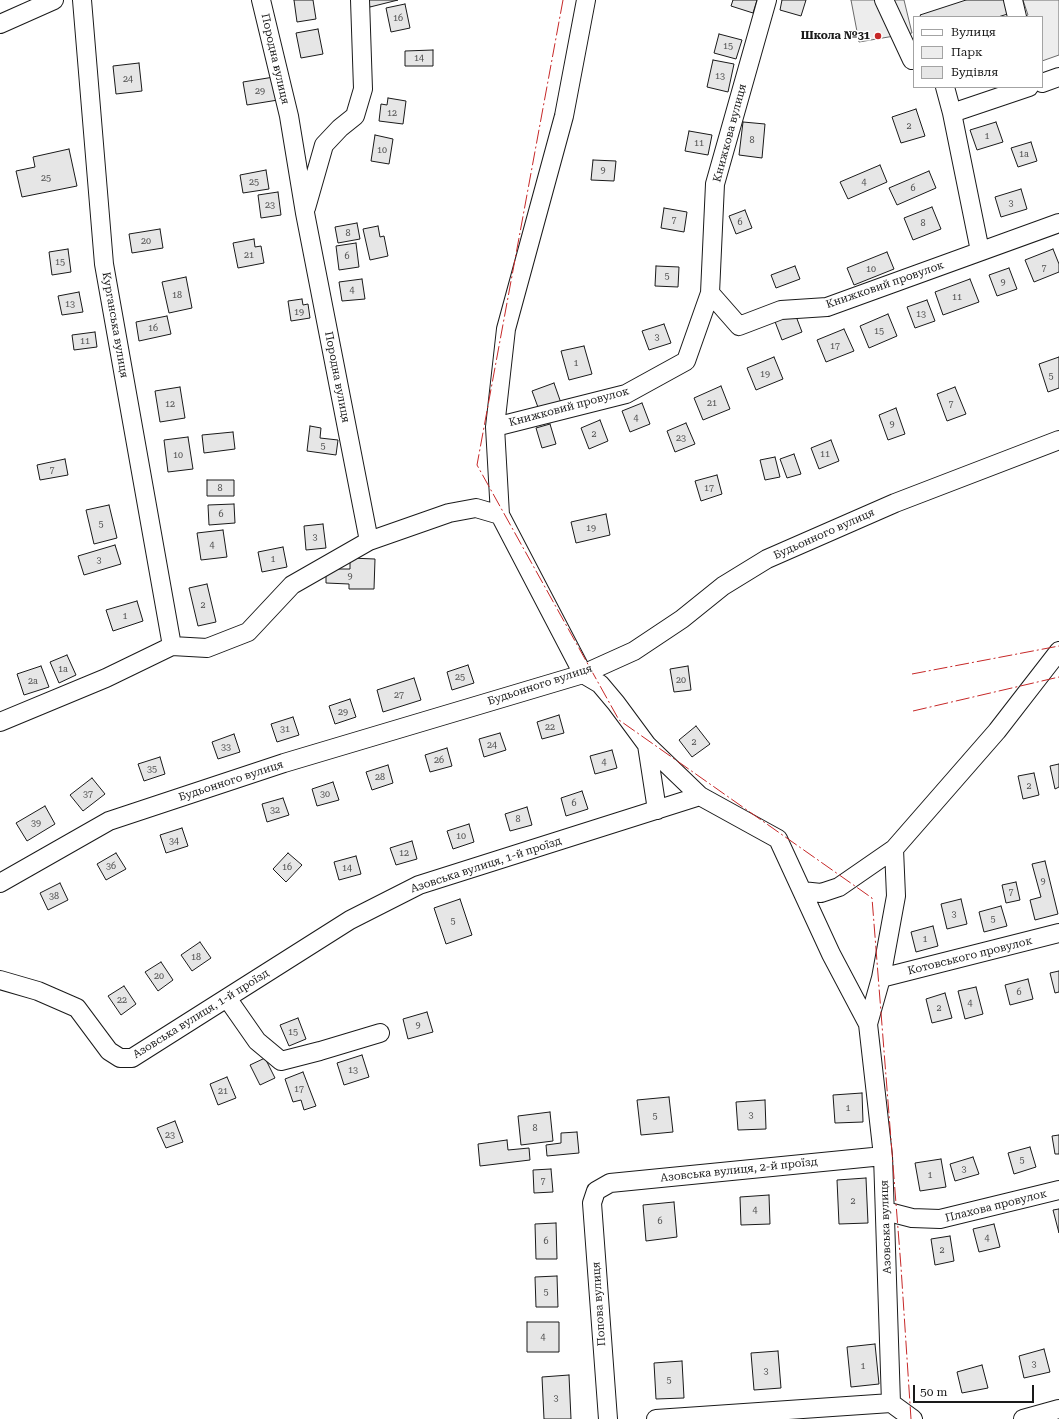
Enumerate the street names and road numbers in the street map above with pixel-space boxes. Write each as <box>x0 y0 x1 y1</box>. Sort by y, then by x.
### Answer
street label: Породна вулиця <box>258 12 292 106</box>
street label: Книжкова вулиця <box>711 82 749 184</box>
street label: Книжковий провулок <box>824 259 946 311</box>
street label: Курганська вулиця <box>99 271 131 379</box>
street label: Породна вулиця <box>322 330 352 424</box>
street label: Книжковий провулок <box>507 385 631 429</box>
street label: Будьонного вулиця <box>771 506 877 562</box>
street label: Будьонного вулиця <box>486 662 594 708</box>
street label: Будьонного вулиця <box>177 758 285 804</box>
street label: Азовська вулиця, 1-й проїзд <box>409 834 563 896</box>
street label: Котовського провулок <box>906 934 1034 978</box>
street label: Азовська вулиця, 1-й проїзд <box>131 967 271 1061</box>
street label: Азовська вулиця, 2-й проїзд <box>660 1155 818 1185</box>
street label: Азовська вулиця <box>878 1180 894 1274</box>
street label: Плахова провулок <box>944 1187 1048 1225</box>
street label: Попова вулиця <box>589 1261 609 1347</box>

